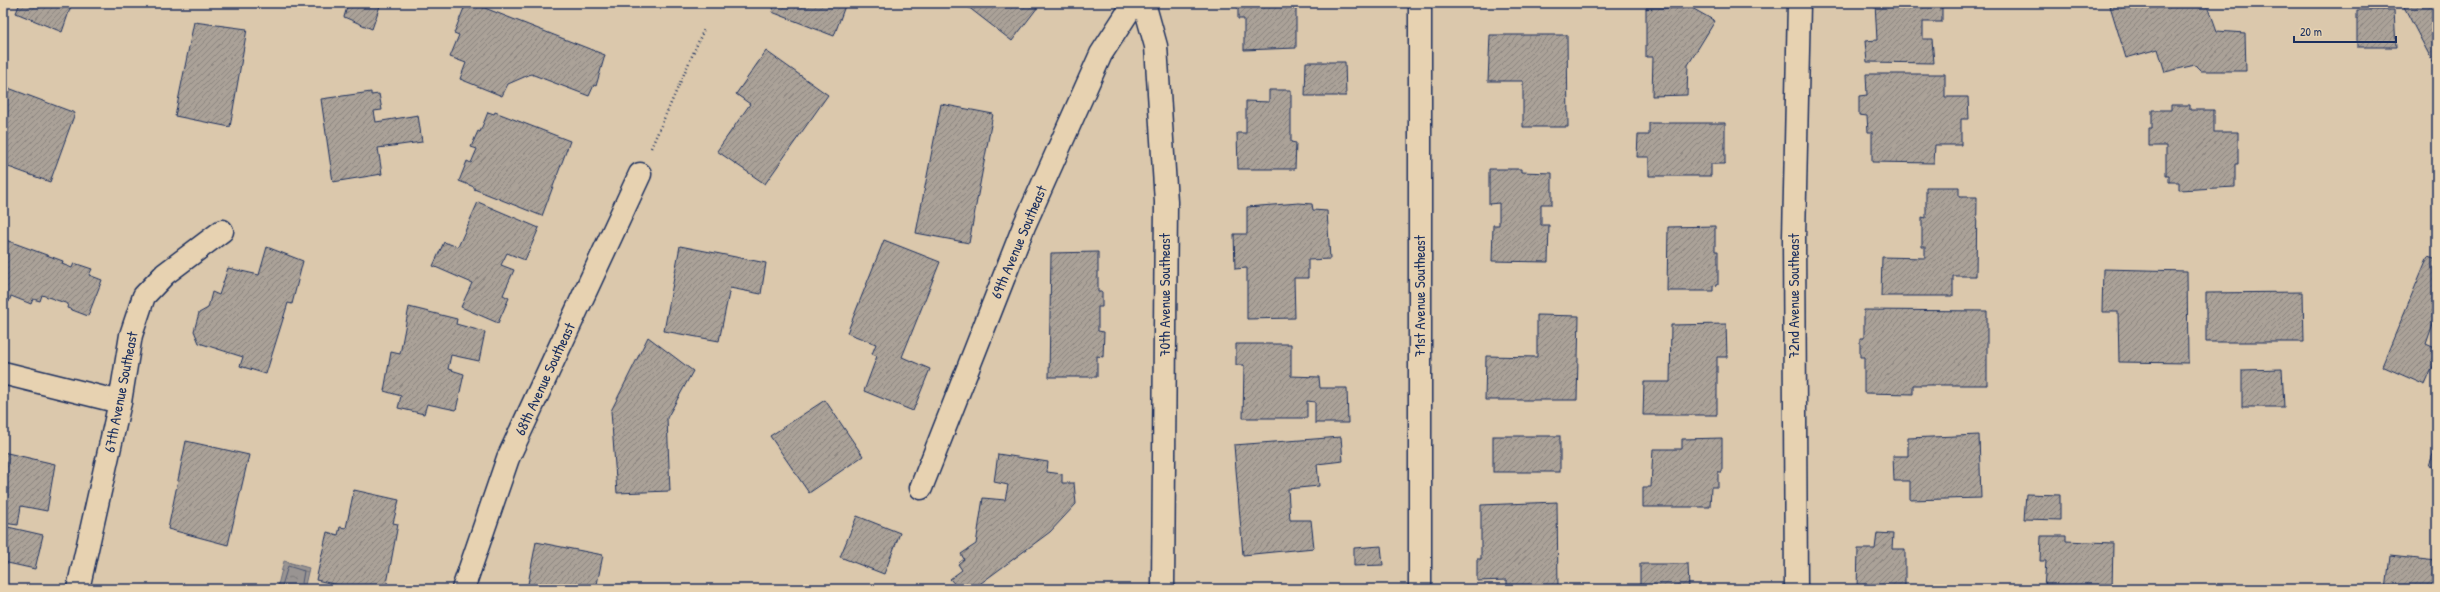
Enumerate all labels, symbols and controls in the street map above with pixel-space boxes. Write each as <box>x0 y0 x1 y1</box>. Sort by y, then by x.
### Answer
scale bar <box>2294 18 2396 44</box>
text: 20 m <box>2300 23 2322 40</box>
street label: 69th Avenue Southeast <box>985 181 1052 302</box>
street label: 70th Avenue Southeast <box>1154 232 1175 357</box>
street label: 72nd Avenue Southeast <box>1783 233 1804 359</box>
street label: 71st Avenue Southeast <box>1409 234 1430 357</box>
street label: 68th Avenue Southeast <box>509 318 580 439</box>
street label: 67th Avenue Southeast <box>98 329 143 454</box>

